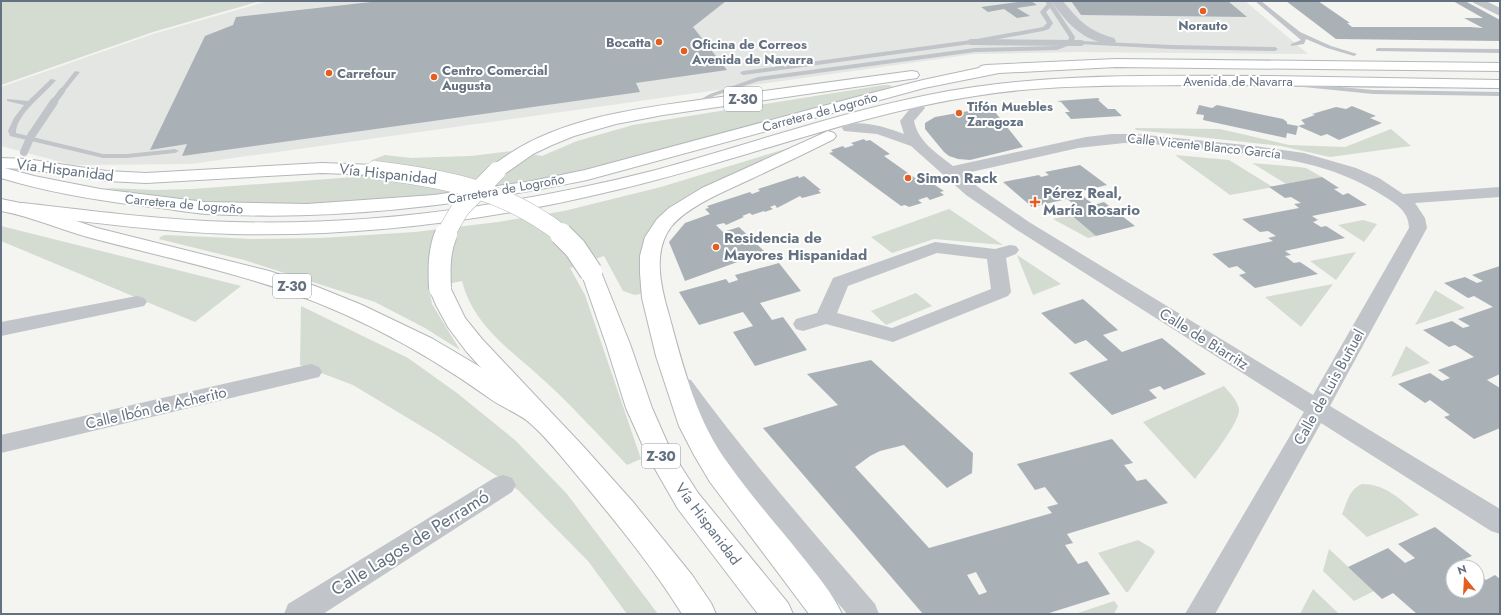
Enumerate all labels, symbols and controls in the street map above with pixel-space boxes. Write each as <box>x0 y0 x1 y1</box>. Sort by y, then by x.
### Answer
marker: Norauto <box>1198 6 1208 16</box>
place label: Norauto <box>1178 16 1228 35</box>
place label: Bocatta <box>606 33 651 52</box>
place label: Oficina de Correos Avenida de Navarra <box>691 35 813 69</box>
marker: Bocatta <box>654 37 664 47</box>
marker: Oficina de Correos Avenida de Navarra <box>679 46 689 56</box>
place label: Centro Comercial Augusta <box>441 61 547 95</box>
place label: Carrefour <box>337 64 397 83</box>
marker: Carrefour <box>324 68 334 78</box>
marker: Centro Comercial Augusta <box>429 72 439 82</box>
street label: Avenida de Navarra <box>1183 72 1293 91</box>
road number: Z-30 <box>724 87 762 111</box>
street label: Carretera de Logroño <box>760 87 880 137</box>
place label: Tifón Muebles Zaragoza <box>967 97 1053 131</box>
marker: Tifón Muebles Zaragoza <box>954 108 964 118</box>
street label: Calle Vicente Blanco García <box>1126 128 1282 164</box>
street label: Vía Hispanidad <box>15 153 115 187</box>
street label: Vía Hispanidad <box>338 158 438 190</box>
place label: Simon Rack <box>916 167 998 189</box>
street label: Carretera de Logroño <box>446 169 566 209</box>
marker: Simon Rack <box>903 173 913 183</box>
place label: Pérez Real, María Rosario <box>1043 182 1140 221</box>
street label: Carretera de Logroño <box>124 189 244 219</box>
marker: Pérez Real, María Rosario <box>1030 197 1040 207</box>
place label: Residencia de Mayores Hispanidad <box>724 227 867 266</box>
marker: Residencia de Mayores Hispanidad <box>711 242 721 252</box>
road number: Z-30 <box>273 274 311 298</box>
street label: Calle de Biarritz <box>1155 303 1253 375</box>
street label: Calle de Luis Buñuel <box>1288 325 1370 449</box>
street label: Calle Ibón de Acherito <box>84 381 228 435</box>
road number: Z-30 <box>642 444 680 468</box>
street label: Vía Hispanidad <box>670 478 746 570</box>
street label: Calle Lagos de Perramó <box>326 484 494 602</box>
north arrow <box>1445 559 1485 599</box>
text: N <box>1455 561 1469 578</box>

